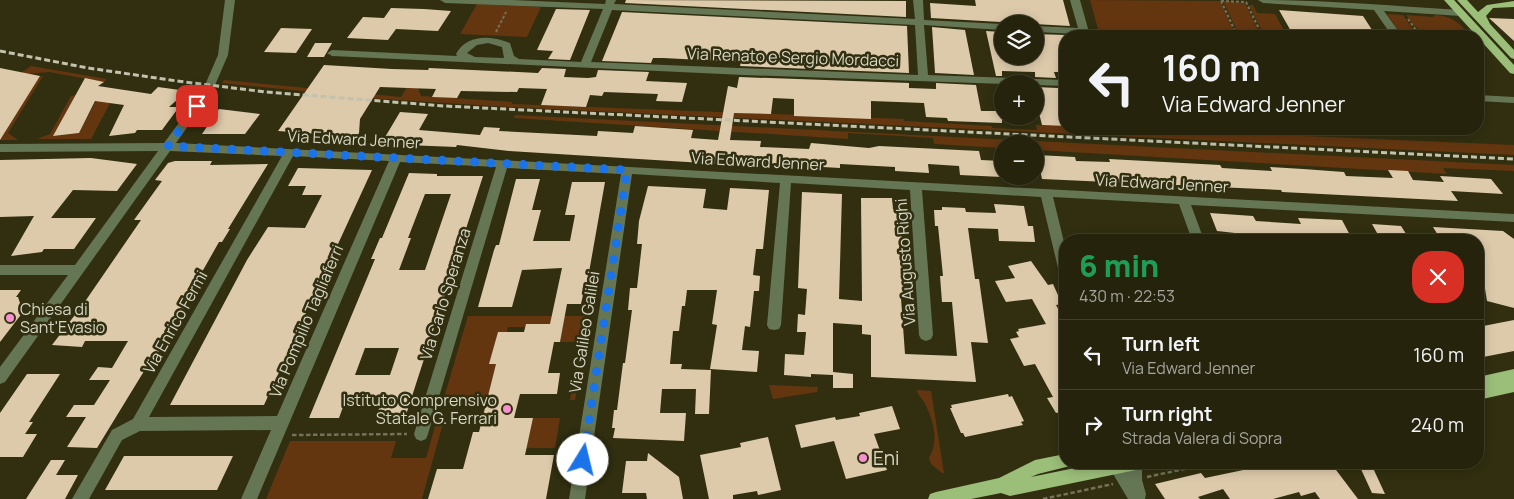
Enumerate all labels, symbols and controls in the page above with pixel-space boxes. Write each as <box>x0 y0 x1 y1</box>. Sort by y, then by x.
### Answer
map controls <box>994 15 1044 185</box>
button: layers <box>994 15 1044 65</box>
street label: Via Renato e Sergio Mordacci <box>686 42 900 72</box>
text: 160 m <box>1162 44 1261 92</box>
icon: left <box>1079 50 1144 115</box>
button: + <box>994 75 1044 125</box>
pin <box>176 85 218 127</box>
text: Via Edward Jenner <box>1162 89 1345 119</box>
icon: arrive <box>183 92 211 120</box>
street label: Via Edward Jenner <box>287 125 421 153</box>
button: − <box>994 135 1044 185</box>
street label: Via Edward Jenner <box>691 147 825 175</box>
street label: Via Edward Jenner <box>1095 169 1229 197</box>
street label: Via Augusto Righi <box>890 198 920 326</box>
street label: Via Carlo Speranza <box>414 225 476 363</box>
street label: Via Pompilio Tagliaferri <box>264 241 348 401</box>
text: 6 min <box>1079 245 1159 286</box>
button: close <box>1412 251 1464 303</box>
street label: Via Enrico Fermi <box>138 266 212 378</box>
street label: Via Galileo Galilei <box>564 270 604 394</box>
text: 430 m · 22:53 <box>1079 285 1175 307</box>
place label: Chiesa di Sant'Evasio <box>20 298 105 338</box>
marker: Chiesa di Sant'Evasio <box>4 312 16 324</box>
text: Turn left <box>1122 331 1200 357</box>
icon: left <box>1079 341 1107 369</box>
text: 160 m <box>1413 342 1464 368</box>
text: Via Edward Jenner <box>1122 357 1255 379</box>
place label: Istituto Comprensivo Statale G. Ferrari <box>342 389 497 429</box>
text: Turn right <box>1122 401 1212 427</box>
marker: Istituto Comprensivo Statale G. Ferrari <box>501 403 513 415</box>
icon: right <box>1079 411 1107 439</box>
text: 240 m <box>1411 412 1464 438</box>
text: Strada Valera di Sopra <box>1122 427 1282 449</box>
position arrow <box>556 433 608 485</box>
place label: Eni <box>873 445 900 471</box>
marker: Eni <box>857 452 869 464</box>

